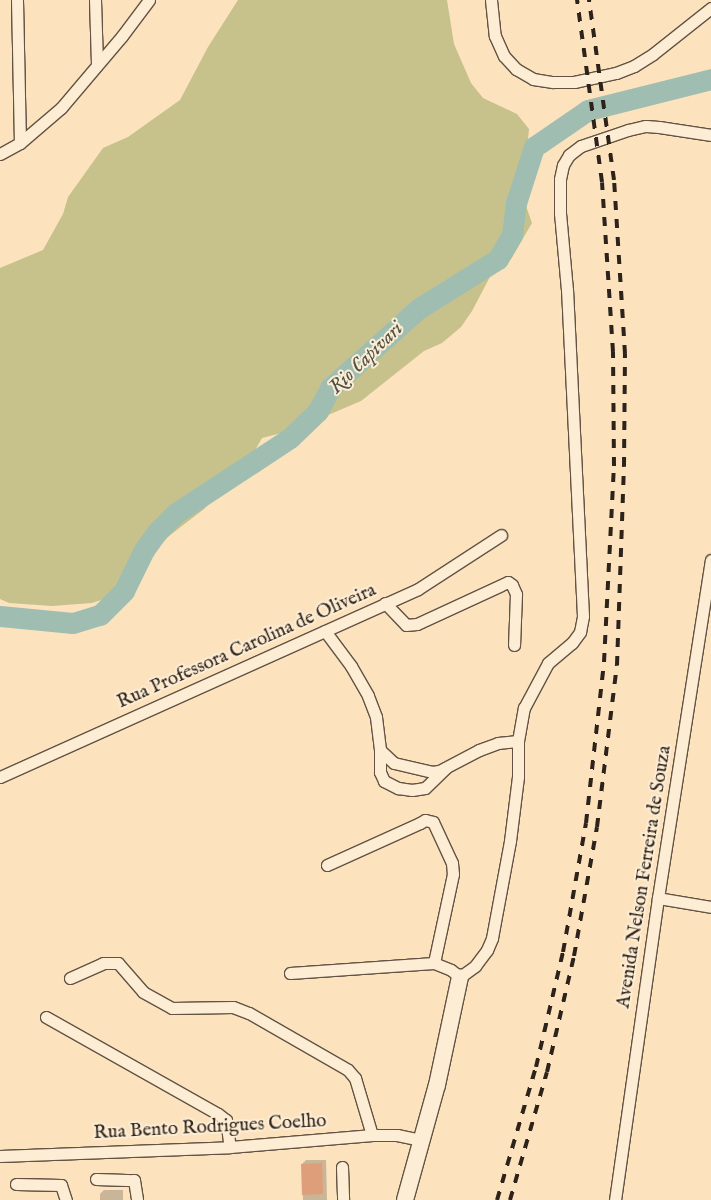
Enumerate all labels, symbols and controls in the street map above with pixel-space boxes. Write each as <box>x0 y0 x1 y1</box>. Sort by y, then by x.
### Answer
water label: Rio Capivari <box>324 317 408 399</box>
street label: Rua Professora Carolina de Oliveira <box>114 579 380 715</box>
street label: Avenida Nelson Ferreira de Souza <box>613 744 677 1010</box>
street label: Rua Bento Rodrigues Coelho <box>93 1111 327 1145</box>

